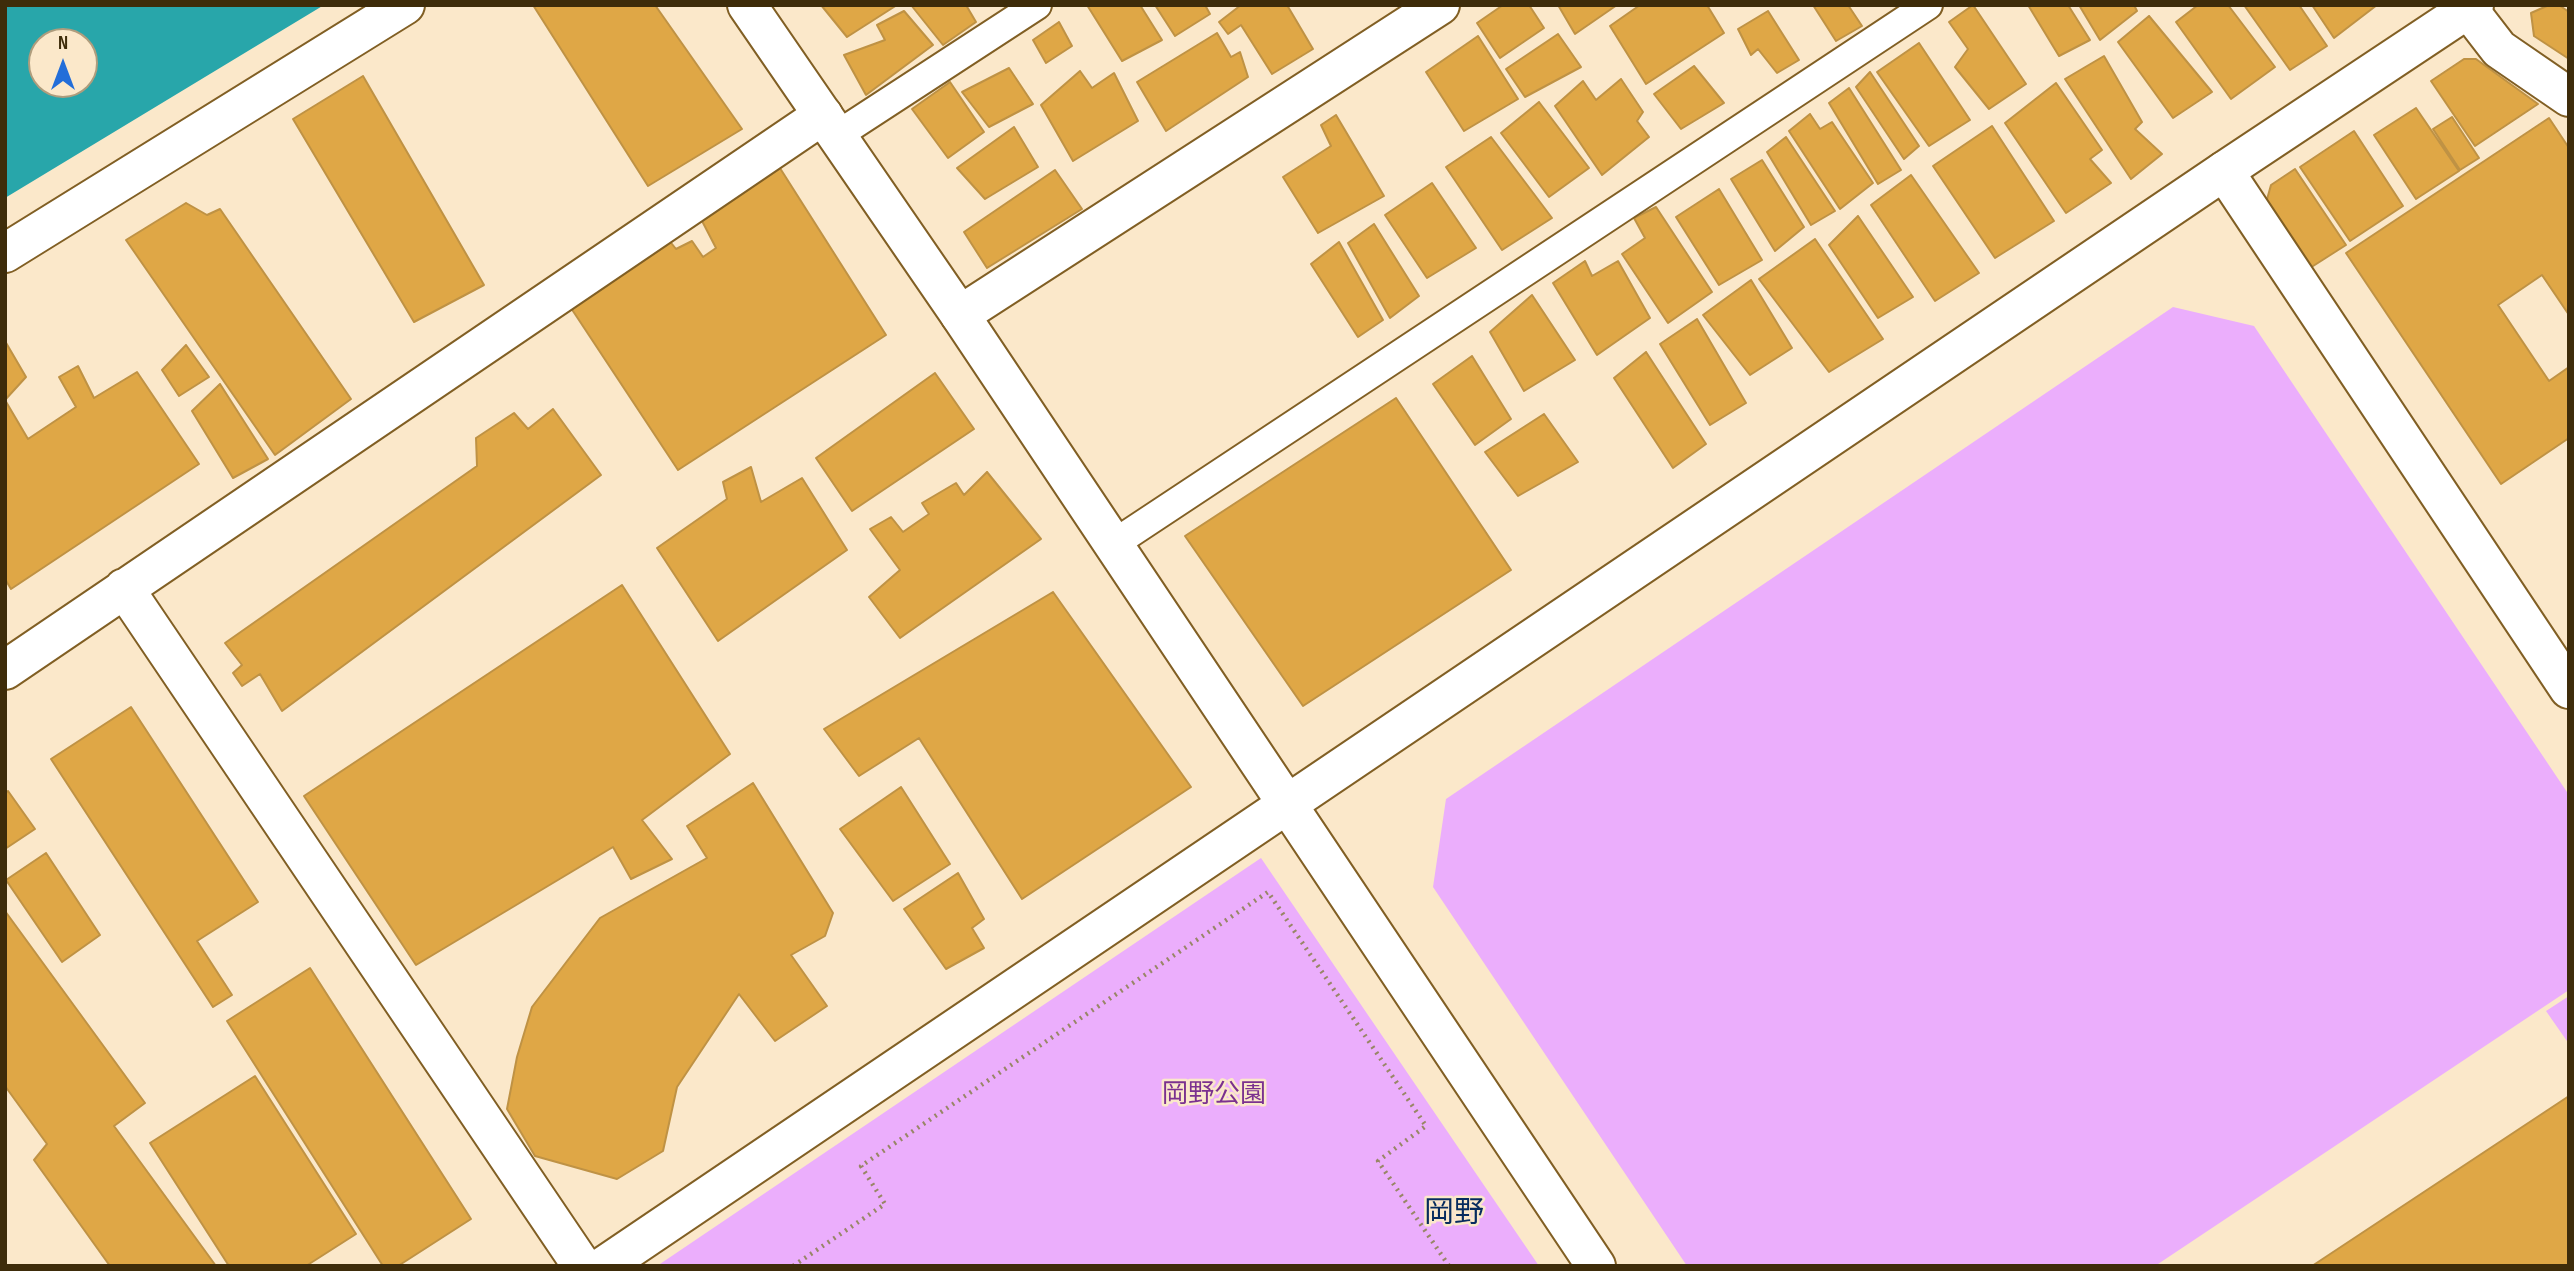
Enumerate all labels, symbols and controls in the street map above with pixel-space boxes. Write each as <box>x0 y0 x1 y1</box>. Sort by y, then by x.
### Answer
north arrow <box>28 28 98 98</box>
text: N <box>58 32 68 55</box>
park label: 岡野公園 <box>1162 1079 1266 1111</box>
district label: 岡野 <box>1424 1196 1484 1232</box>

